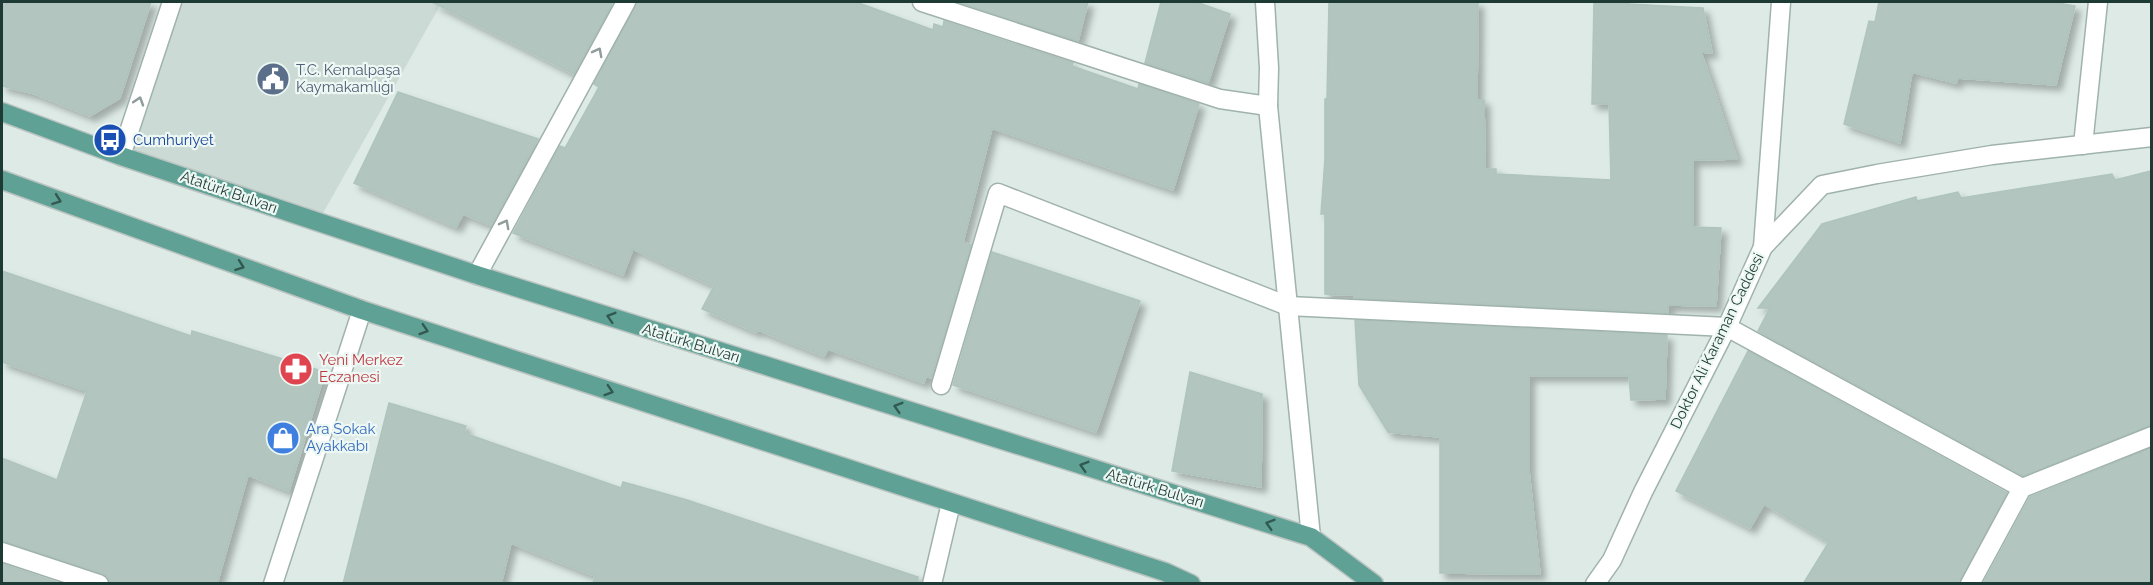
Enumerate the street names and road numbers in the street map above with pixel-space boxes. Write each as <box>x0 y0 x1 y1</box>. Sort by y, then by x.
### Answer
street label: Atatürk Bulvarı <box>178 167 280 217</box>
street label: Doktor Ali Karaman Caddesi <box>1667 250 1767 432</box>
street label: Atatürk Bulvarı <box>640 320 742 366</box>
street label: Atatürk Bulvarı <box>1104 465 1206 511</box>

